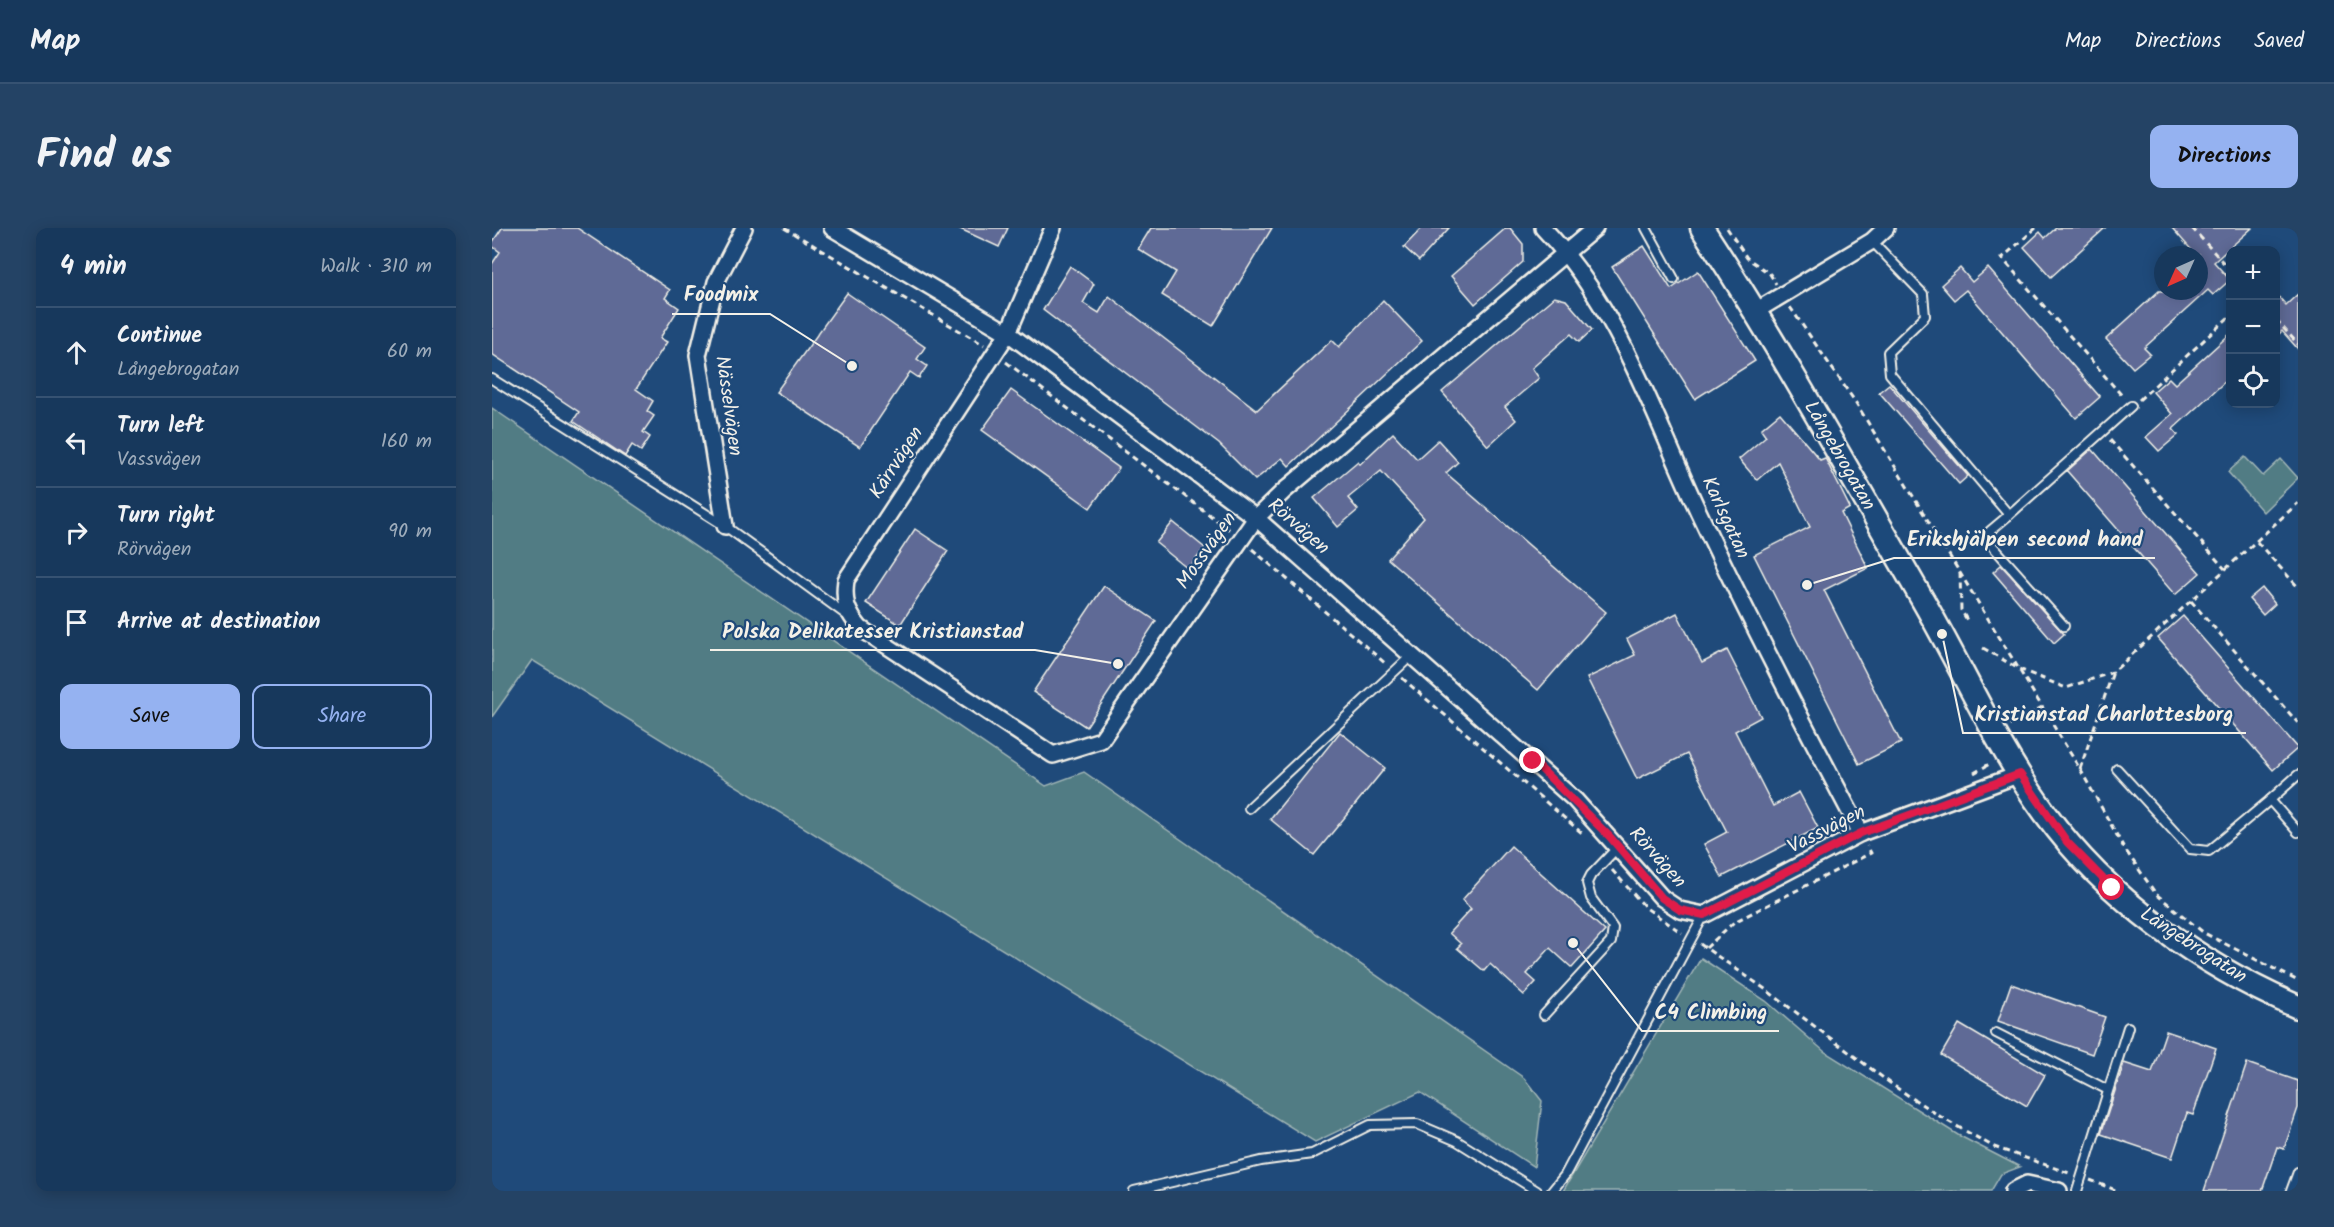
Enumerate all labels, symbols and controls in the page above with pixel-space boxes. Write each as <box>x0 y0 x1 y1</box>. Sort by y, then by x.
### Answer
text: Map <box>30 19 81 64</box>
text: Map <box>2065 25 2101 58</box>
text: Directions <box>2134 25 2221 58</box>
text: Saved <box>2254 25 2304 58</box>
text: Find us <box>36 123 172 190</box>
button: Directions <box>2150 125 2298 188</box>
text: 4 min <box>60 246 127 288</box>
north arrow <box>2154 246 2208 300</box>
map controls <box>2226 246 2280 408</box>
button: + <box>2226 246 2280 300</box>
text: Walk · 310 m <box>320 251 432 283</box>
callout: Foodmix <box>672 275 770 314</box>
text: Foodmix <box>684 279 759 312</box>
button: − <box>2226 300 2280 354</box>
text: Continue <box>117 319 202 354</box>
icon: ahead <box>60 336 93 369</box>
text: 60 m <box>387 336 432 368</box>
text: Långebrogatan <box>117 354 239 386</box>
street label: Nässelvägen <box>705 354 751 458</box>
button: locate <box>2226 354 2280 408</box>
street label: Långebrogatan <box>1795 395 1883 517</box>
text: Turn left <box>117 409 204 444</box>
street label: Kärrvägen <box>861 420 933 506</box>
icon: left <box>60 426 93 459</box>
text: 160 m <box>381 426 432 458</box>
text: Vassvägen <box>117 444 201 476</box>
street label: Karlsgatan <box>1692 471 1758 565</box>
street label: Rörvägen <box>1259 491 1337 563</box>
text: Turn right <box>117 499 215 534</box>
street label: Mossvägen <box>1168 505 1246 597</box>
icon: right <box>60 516 93 549</box>
text: 90 m <box>388 516 432 548</box>
callout: Erikshjälpen second hand <box>1894 519 2155 558</box>
text: Erikshjälpen second hand <box>1907 524 2144 557</box>
text: Rörvägen <box>117 534 191 566</box>
text: Arrive at destination <box>117 605 320 640</box>
icon: arrive <box>60 606 93 639</box>
callout: Polska Delikatesser Kristianstad <box>710 611 1035 650</box>
text: Polska Delikatesser Kristianstad <box>722 616 1024 649</box>
button: Save <box>60 684 240 749</box>
button: Share <box>252 684 432 749</box>
callout: Kristianstad Charlottesborg <box>1963 694 2246 733</box>
text: Kristianstad Charlottesborg <box>1975 699 2233 732</box>
route end <box>1519 747 1545 773</box>
street label: Vassvägen <box>1782 797 1872 863</box>
street label: Rörvägen <box>1620 820 1694 896</box>
route start <box>2098 874 2124 900</box>
street label: Långebrogatan <box>2133 899 2253 993</box>
callout: C4 Climbing <box>1642 992 1779 1031</box>
text: C4 Climbing <box>1655 997 1767 1030</box>

